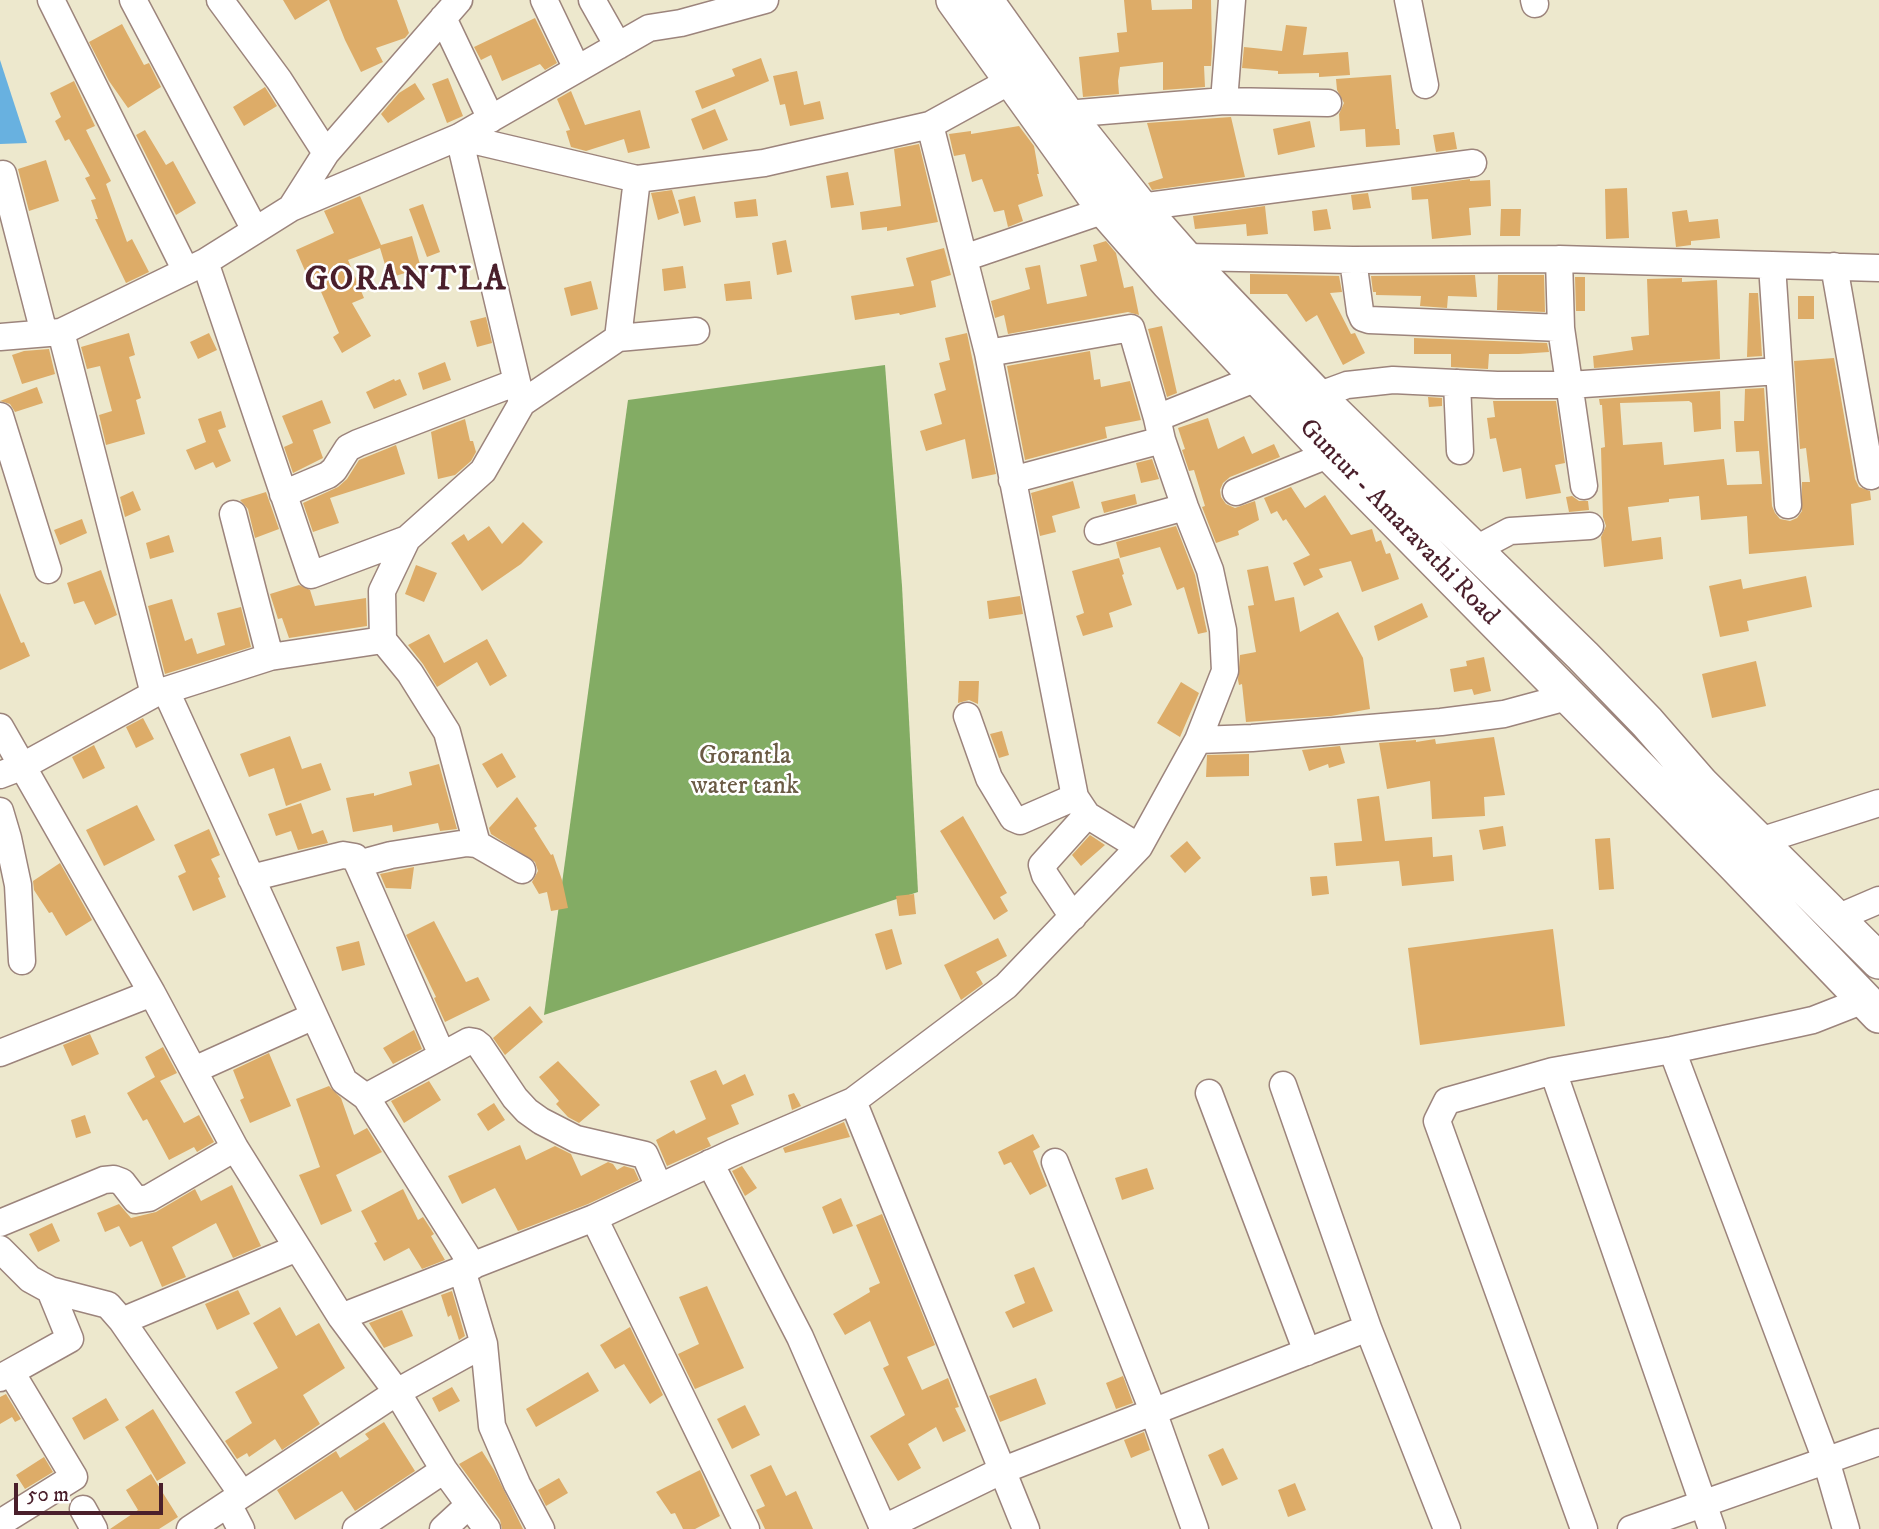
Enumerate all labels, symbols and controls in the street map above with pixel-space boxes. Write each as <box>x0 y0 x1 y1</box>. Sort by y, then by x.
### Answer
district label: GORANTLA <box>306 262 506 302</box>
street label: Guntur - Amaravathi Road <box>1291 413 1505 633</box>
park label: Gorantla water tank <box>691 742 799 804</box>
scale bar <box>18 1470 166 1514</box>
text: 50 m <box>27 1482 69 1508</box>

